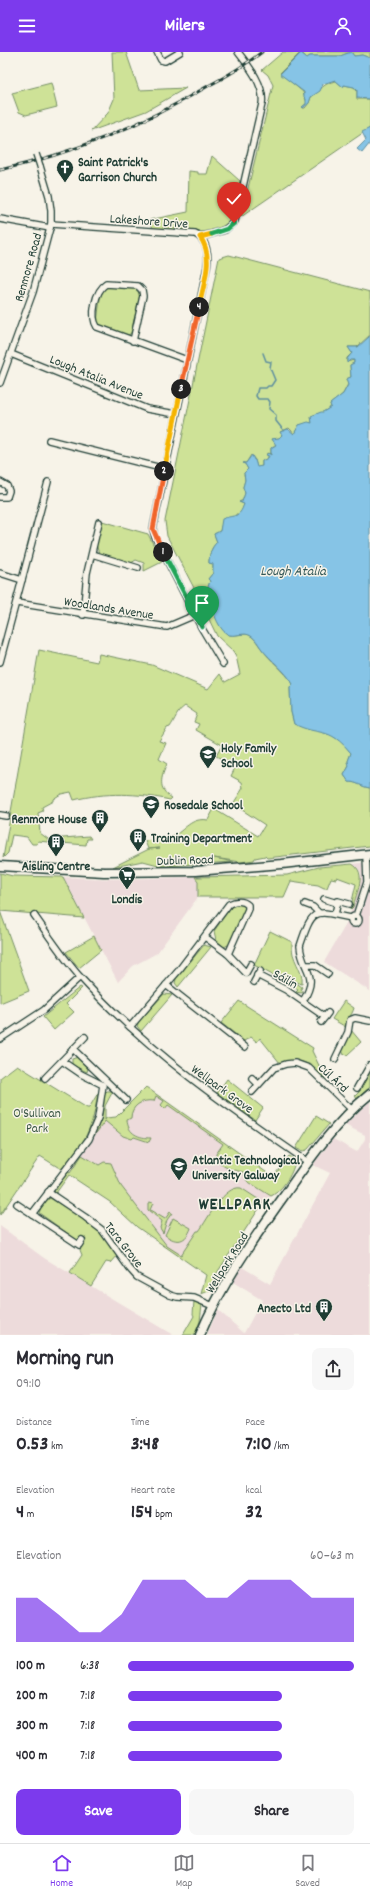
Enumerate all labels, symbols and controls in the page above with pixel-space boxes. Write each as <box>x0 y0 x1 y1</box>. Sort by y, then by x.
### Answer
text: Milers <box>165 14 205 39</box>
icon: menu <box>16 15 38 37</box>
icon: person <box>332 15 354 37</box>
place label: Saint Patrick's Garrison Church <box>78 154 157 188</box>
church icon: Saint Patrick's Garrison Church <box>55 158 75 183</box>
pin <box>217 182 251 223</box>
icon: check <box>223 188 245 210</box>
street label: Lakeshore Drive <box>109 210 189 235</box>
street label: Renmore Road <box>11 231 48 304</box>
pin: 4 <box>189 297 209 317</box>
text: 4 <box>197 299 201 315</box>
street label: Lough Atalia Avenue <box>46 351 146 406</box>
pin: 3 <box>171 379 191 399</box>
text: 3 <box>179 381 183 397</box>
pin: 2 <box>154 461 174 481</box>
text: 2 <box>162 463 166 479</box>
pin: 1 <box>153 542 173 562</box>
text: 1 <box>162 544 164 560</box>
water label: Lough Atalia <box>260 562 327 582</box>
pin <box>185 586 219 627</box>
icon: arrive <box>191 592 213 614</box>
street label: Woodlands Avenue <box>62 593 155 626</box>
place label: Holy Family School <box>221 740 277 774</box>
school or university icon: Holy Family School <box>198 744 218 769</box>
school or university icon: Rosedale School <box>141 794 161 819</box>
place label: Rosedale School <box>164 797 244 816</box>
building icon: Renmore House <box>90 808 110 833</box>
place label: Renmore House <box>11 811 87 830</box>
building icon: Training Department <box>128 827 148 852</box>
place label: Training Department <box>151 830 252 849</box>
building icon: Aisling Centre <box>46 832 66 857</box>
street label: Dublin Road <box>156 851 214 872</box>
place label: Aisling Centre <box>22 858 91 877</box>
supermarket icon: Londis <box>117 865 137 890</box>
place label: Londis <box>111 891 143 910</box>
street label: Sáilín <box>269 965 301 995</box>
street label: Cúl Árd <box>313 1060 352 1098</box>
street label: Wellpark Grove <box>186 1061 257 1119</box>
park label: O'Sullivan Park <box>13 1105 61 1139</box>
place label: Atlantic Technological University Galway <box>192 1152 301 1186</box>
school or university icon: Atlantic Technological University Galway <box>169 1156 189 1181</box>
district label: WELLPARK <box>199 1194 271 1218</box>
street label: Tara Grove <box>99 1219 147 1273</box>
street label: Wellpark Road <box>202 1229 254 1298</box>
building icon: Anecto Ltd <box>314 1297 334 1322</box>
place label: Anecto Ltd <box>257 1300 311 1319</box>
text: Morning run <box>16 1344 114 1375</box>
button: share <box>312 1348 354 1390</box>
text: 09:10 <box>16 1375 41 1394</box>
text: Distance <box>16 1415 52 1431</box>
text: Time <box>131 1415 149 1431</box>
text: Pace <box>245 1415 265 1431</box>
text: 0.53 <box>16 1431 48 1459</box>
text: 3:48 <box>131 1431 159 1459</box>
text: 7:10 <box>245 1431 272 1459</box>
text: km <box>48 1439 63 1455</box>
text: /km <box>272 1439 289 1455</box>
text: Elevation <box>16 1483 54 1499</box>
text: Heart rate <box>131 1483 175 1499</box>
text: kcal <box>245 1483 262 1499</box>
text: 4 <box>16 1499 24 1527</box>
text: 154 <box>131 1499 153 1527</box>
text: 32 <box>245 1499 263 1527</box>
text: m <box>24 1507 34 1523</box>
text: bpm <box>153 1507 173 1523</box>
text: Elevation <box>16 1547 61 1566</box>
text: 60–63 m <box>310 1547 354 1566</box>
text: 100 m <box>16 1657 45 1676</box>
text: 6:38 <box>80 1657 100 1676</box>
text: 200 m <box>16 1687 48 1706</box>
text: 7:18 <box>80 1687 95 1706</box>
text: 300 m <box>16 1717 48 1736</box>
text: 7:18 <box>80 1717 95 1736</box>
text: 400 m <box>16 1747 47 1766</box>
text: 7:18 <box>80 1747 95 1766</box>
button: Save <box>16 1789 181 1835</box>
button: Share <box>189 1789 354 1835</box>
tab: Home <box>50 1852 73 1892</box>
tab: Map <box>173 1852 195 1892</box>
tab: Saved <box>295 1852 320 1892</box>

